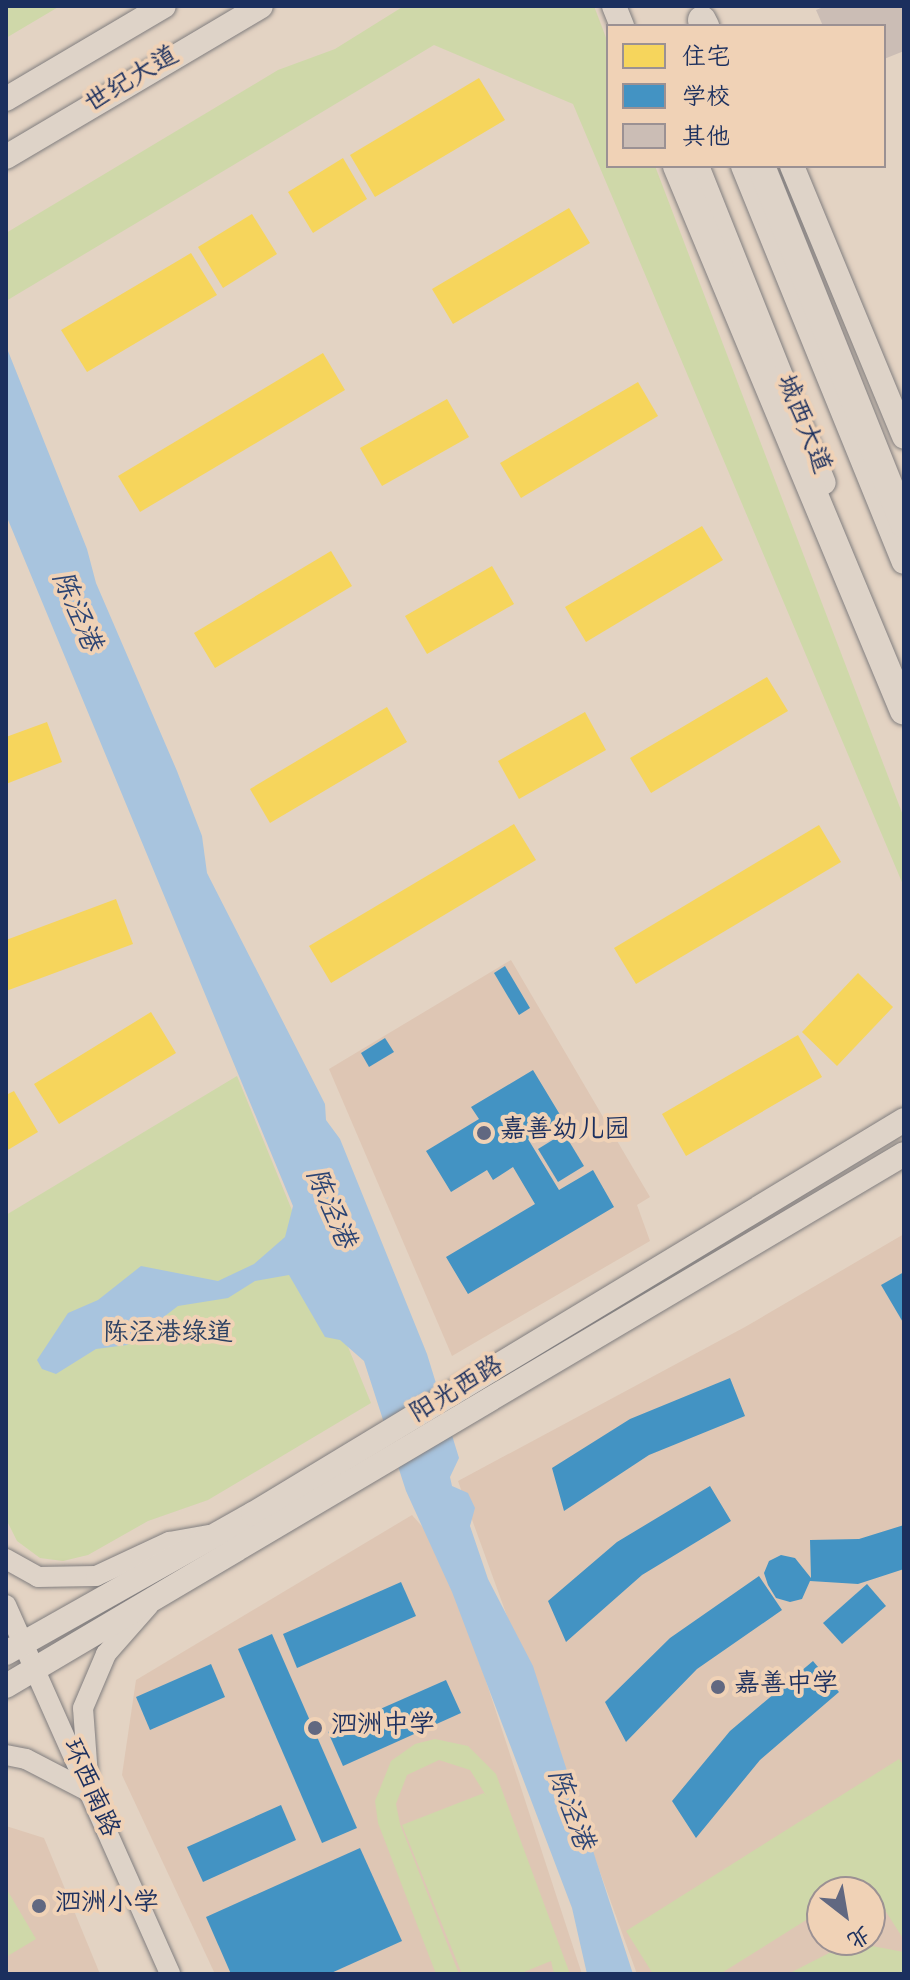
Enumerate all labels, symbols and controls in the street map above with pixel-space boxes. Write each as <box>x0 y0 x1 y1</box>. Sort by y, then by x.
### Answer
legend <box>606 24 886 168</box>
street label: 世纪大道 <box>80 42 186 122</box>
text: 住宅 <box>682 45 730 74</box>
text: 学校 <box>682 85 730 114</box>
text: 其他 <box>682 125 730 154</box>
street label: 城西大道 <box>767 371 835 479</box>
water label: 陈泾港 <box>42 567 106 657</box>
place label: 嘉善幼儿园 <box>500 1117 630 1149</box>
marker: 嘉善幼儿园 <box>475 1124 493 1142</box>
water label: 陈泾港 <box>296 1164 360 1254</box>
park label: 陈泾港绿道 <box>103 1320 233 1352</box>
street label: 阳光西路 <box>405 1352 511 1432</box>
place label: 嘉善中学 <box>734 1671 838 1703</box>
marker: 嘉善中学 <box>709 1678 727 1696</box>
place label: 泗洲中学 <box>331 1712 435 1744</box>
marker: 泗洲中学 <box>306 1719 324 1737</box>
street label: 环西南路 <box>53 1735 123 1843</box>
water label: 陈泾港 <box>538 1765 598 1855</box>
north arrow <box>806 1876 886 1956</box>
place label: 泗洲小学 <box>55 1890 159 1922</box>
marker: 泗洲小学 <box>30 1897 48 1915</box>
text: 北 <box>841 1918 873 1952</box>

